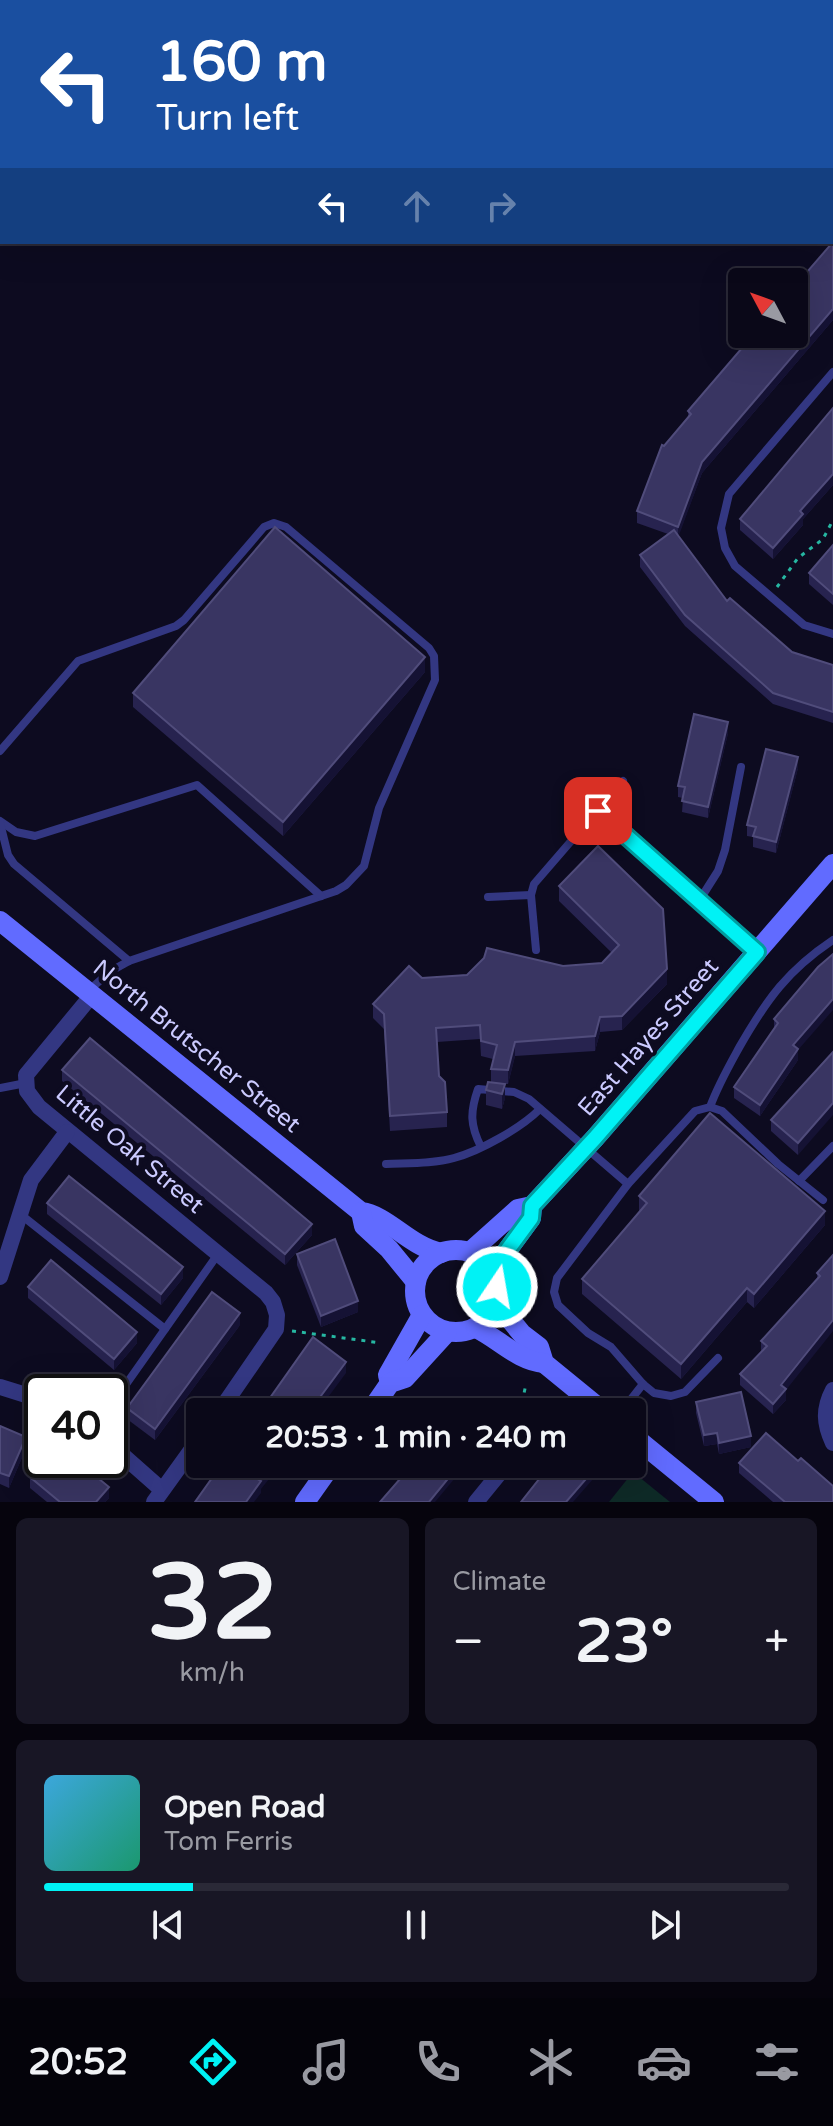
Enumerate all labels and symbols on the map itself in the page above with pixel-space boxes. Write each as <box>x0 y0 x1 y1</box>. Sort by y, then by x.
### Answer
north arrow <box>728 268 808 348</box>
pin <box>564 777 632 845</box>
street label: East Hayes Street <box>572 953 725 1122</box>
street label: North Brutscher Street <box>87 954 306 1139</box>
street label: Little Oak Street <box>50 1079 210 1220</box>
position arrow <box>455 1245 539 1329</box>
speed limit sign: 40 <box>24 1374 128 1478</box>

